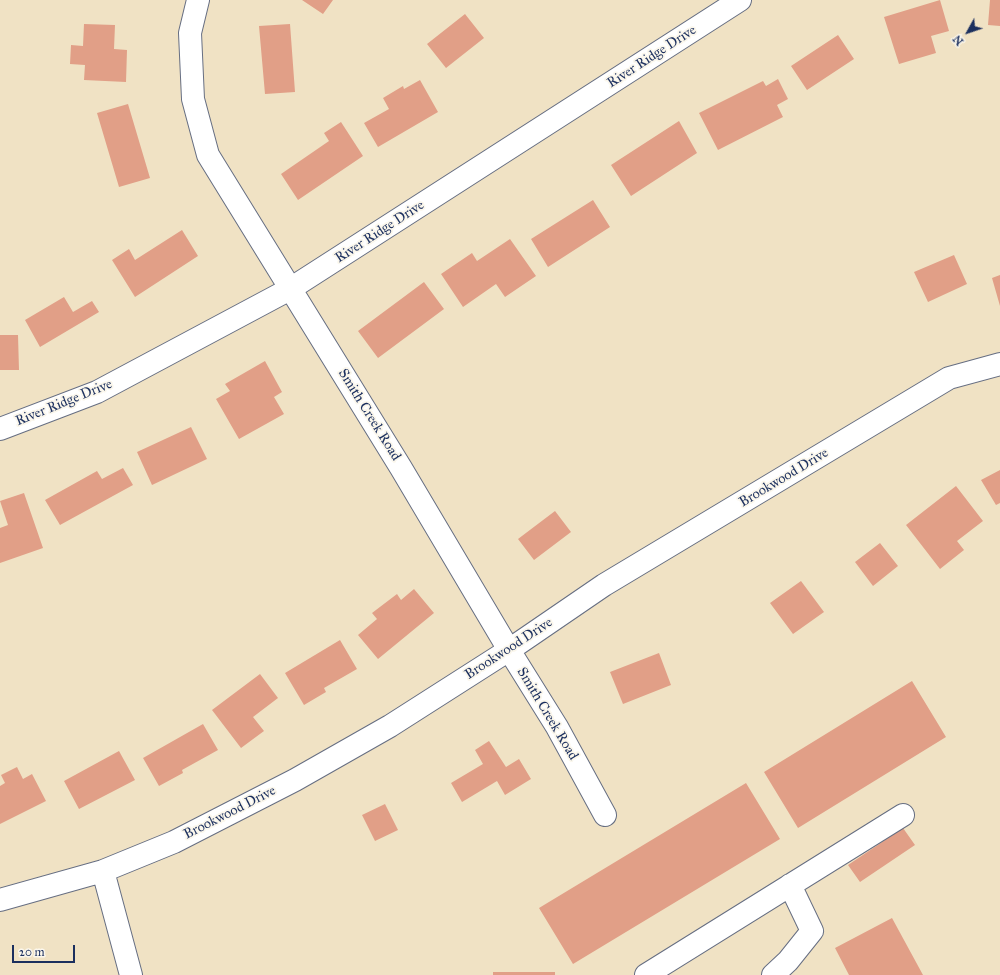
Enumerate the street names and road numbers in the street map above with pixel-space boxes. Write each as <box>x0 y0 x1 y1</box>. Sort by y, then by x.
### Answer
street label: River Ridge Drive <box>604 22 700 92</box>
street label: River Ridge Drive <box>332 197 428 267</box>
street label: Smith Creek Road <box>334 366 404 464</box>
street label: River Ridge Drive <box>13 376 115 430</box>
street label: Brookwood Drive <box>736 445 832 511</box>
street label: Brookwood Drive <box>462 614 556 684</box>
street label: Smith Creek Road <box>513 665 581 763</box>
street label: Brookwood Drive <box>181 783 279 843</box>

